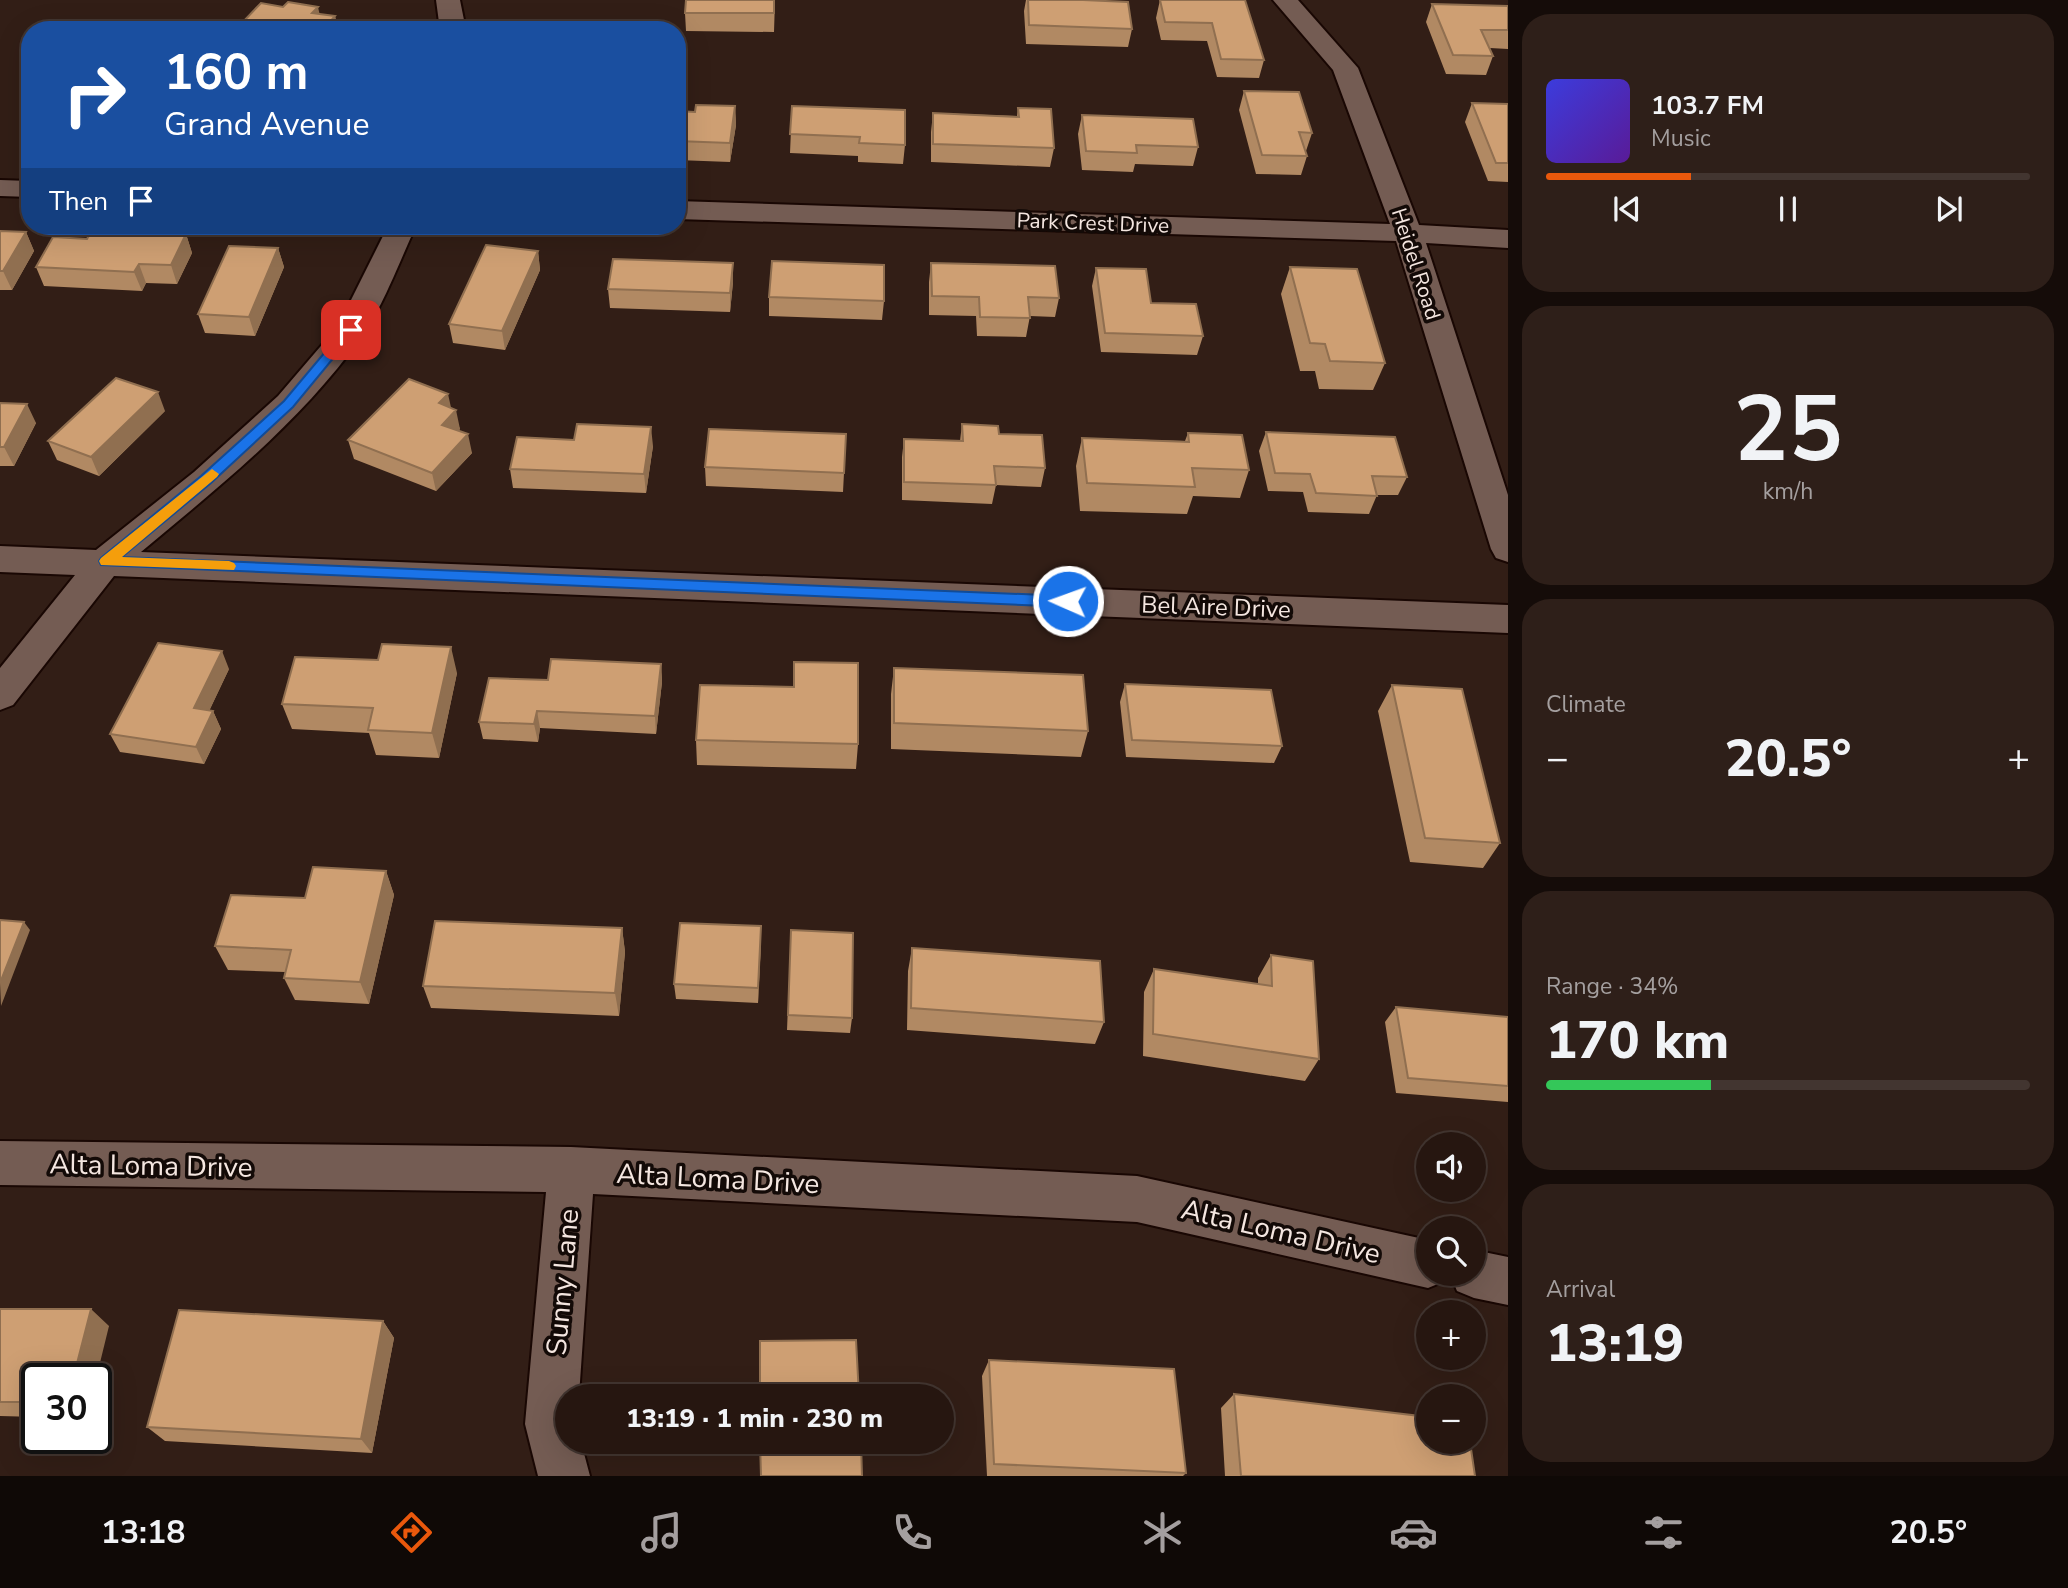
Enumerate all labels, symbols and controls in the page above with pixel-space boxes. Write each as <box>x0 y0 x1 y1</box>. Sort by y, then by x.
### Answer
text: 160 m <box>164 39 308 106</box>
icon: right <box>49 49 140 140</box>
text: 103.7 FM <box>1651 88 1764 123</box>
text: Grand Avenue <box>164 103 369 146</box>
text: Music <box>1651 123 1711 154</box>
icon: arrive <box>122 182 160 220</box>
text: Then <box>49 184 108 219</box>
icon: previous <box>1608 190 1646 228</box>
icon: pause <box>1769 190 1807 228</box>
icon: next <box>1930 190 1968 228</box>
street label: Heidel Road <box>1385 205 1447 323</box>
street label: Park Crest Drive <box>1016 206 1170 240</box>
pin <box>321 300 381 360</box>
icon: arrive <box>332 311 370 349</box>
text: 25 <box>1733 368 1843 492</box>
text: km/h <box>1763 476 1813 507</box>
position arrow <box>1031 564 1105 638</box>
street label: Bel Aire Drive <box>1141 588 1291 626</box>
text: Climate <box>1546 689 1626 720</box>
text: 20.5° <box>1724 723 1852 794</box>
text: − <box>1546 733 1569 784</box>
text: + <box>2007 733 2030 784</box>
text: Range · 34% <box>1546 971 1678 1002</box>
text: 170 km <box>1546 1005 1729 1076</box>
map controls <box>1416 1132 1486 1454</box>
button: sound <box>1416 1132 1486 1202</box>
street label: Alta Loma Drive <box>49 1145 253 1187</box>
street label: Alta Loma Drive <box>615 1155 820 1203</box>
street label: Alta Loma Drive <box>1177 1191 1384 1273</box>
street label: Sunny Lane <box>538 1207 588 1357</box>
button: search <box>1416 1216 1486 1286</box>
text: Arrival <box>1546 1274 1615 1305</box>
button: + <box>1416 1300 1486 1370</box>
text: 13:19 <box>1546 1308 1684 1379</box>
speed limit sign: 30 <box>21 1363 112 1454</box>
button: − <box>1416 1384 1486 1454</box>
text: 13:19 · 1 min · 230 m <box>626 1401 883 1436</box>
icon: directions <box>387 1508 436 1557</box>
icon: music <box>637 1508 686 1557</box>
icon: phone <box>888 1508 937 1557</box>
icon: climate <box>1138 1508 1187 1557</box>
icon: car <box>1389 1508 1438 1557</box>
icon: filters <box>1639 1508 1688 1557</box>
text: 13:18 <box>101 1511 185 1554</box>
text: 20.5° <box>1890 1511 1967 1554</box>

